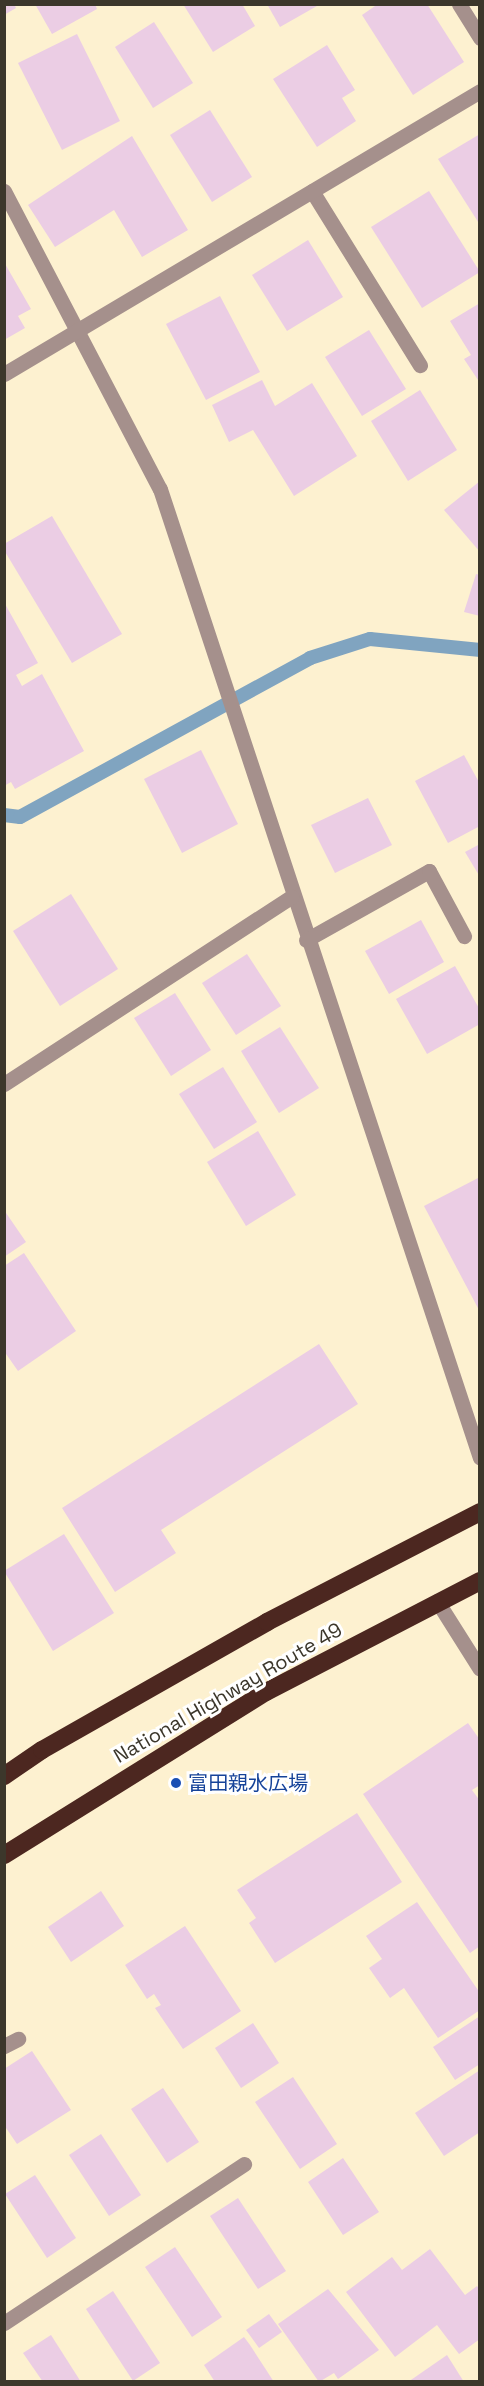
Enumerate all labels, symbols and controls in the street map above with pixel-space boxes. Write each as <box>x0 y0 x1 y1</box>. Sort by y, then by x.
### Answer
street label: National Highway Route 49 <box>110 1618 346 1768</box>
place label: 富田親水広場 <box>188 1771 308 1795</box>
marker: 富田親水広場 <box>169 1776 183 1790</box>

